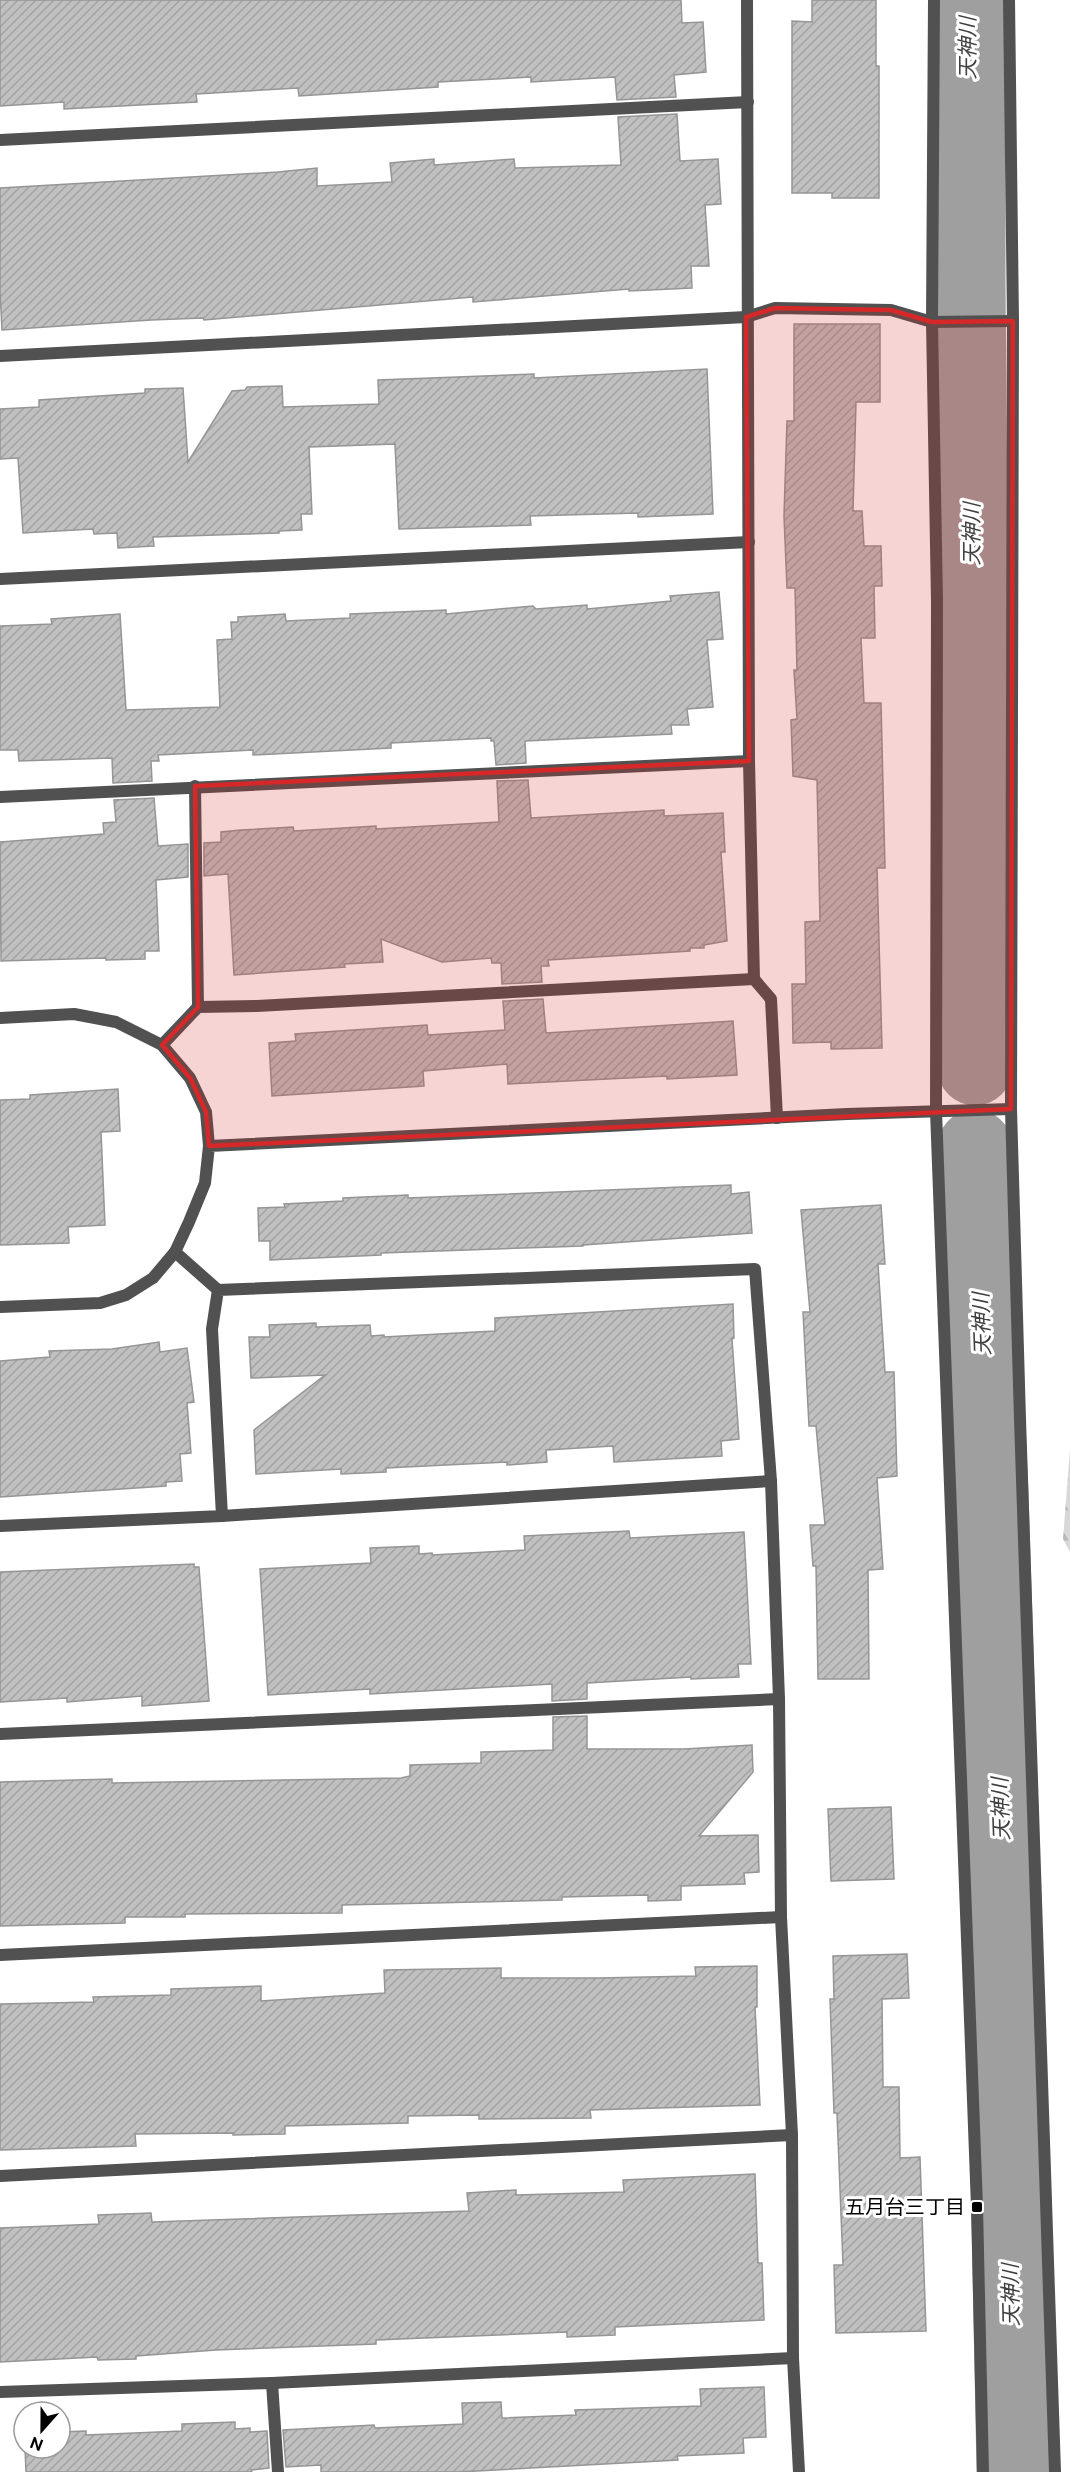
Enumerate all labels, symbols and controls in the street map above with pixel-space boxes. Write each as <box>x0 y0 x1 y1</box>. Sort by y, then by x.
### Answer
water label: 天神川 <box>955 15 980 80</box>
water label: 天神川 <box>959 501 984 566</box>
water label: 天神川 <box>968 1290 995 1356</box>
water label: 天神川 <box>987 1775 1014 1841</box>
place label: 五月台三丁目 <box>845 2195 965 2219</box>
marker: 五月台三丁目 <box>970 2200 984 2214</box>
water label: 天神川 <box>997 2261 1024 2327</box>
north arrow <box>12 2400 72 2460</box>
text: N <box>28 2432 46 2455</box>

